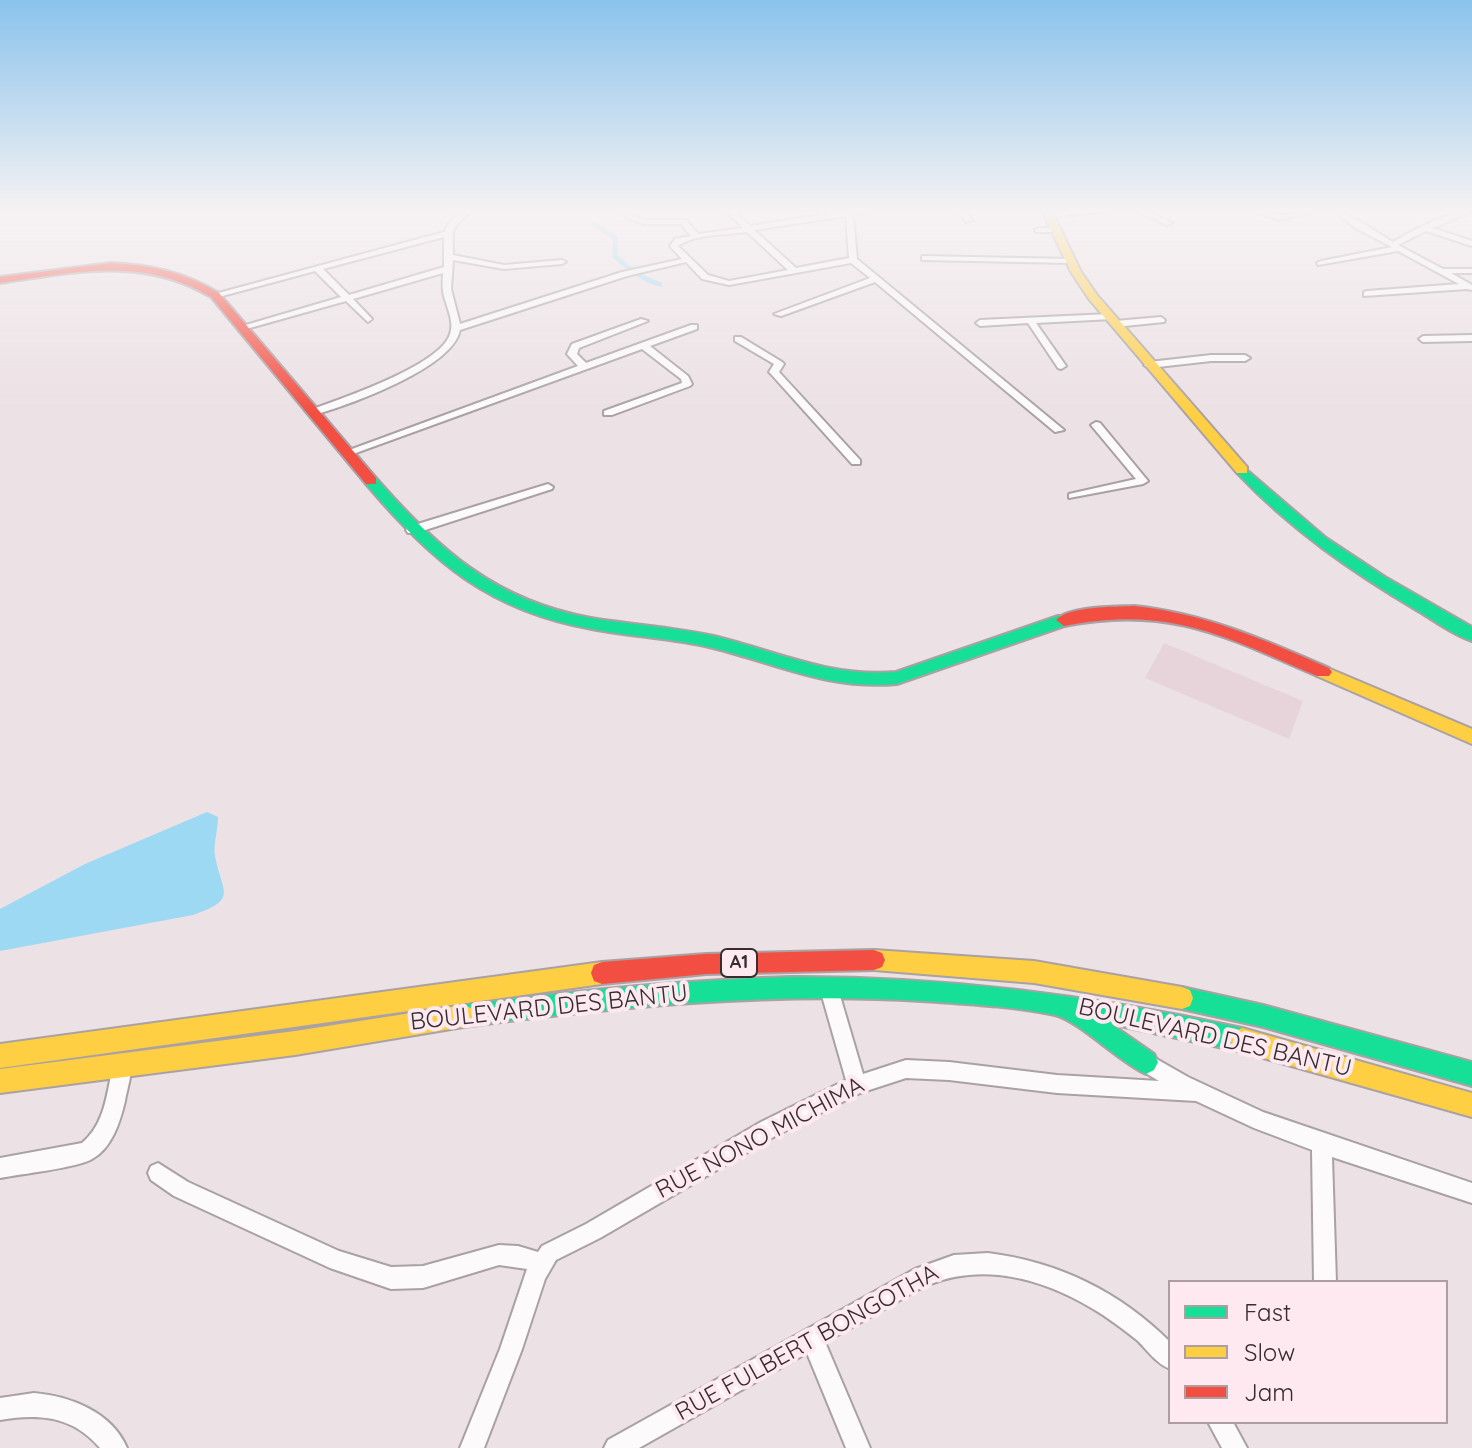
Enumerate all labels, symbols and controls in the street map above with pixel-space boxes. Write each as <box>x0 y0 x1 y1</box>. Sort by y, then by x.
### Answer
road number: A1 <box>721 949 757 977</box>
street label: BOULEVARD DES BANTU <box>409 979 689 1037</box>
street label: BOULEVARD DES BANTU <box>1076 993 1354 1083</box>
street label: RUE NONO MICHIMA <box>651 1071 869 1205</box>
street label: RUE FULBERT BONGOTHA <box>671 1259 943 1427</box>
legend <box>1168 1280 1448 1424</box>
text: Fast <box>1244 1297 1291 1327</box>
text: Slow <box>1244 1337 1295 1367</box>
text: Jam <box>1244 1377 1294 1407</box>

